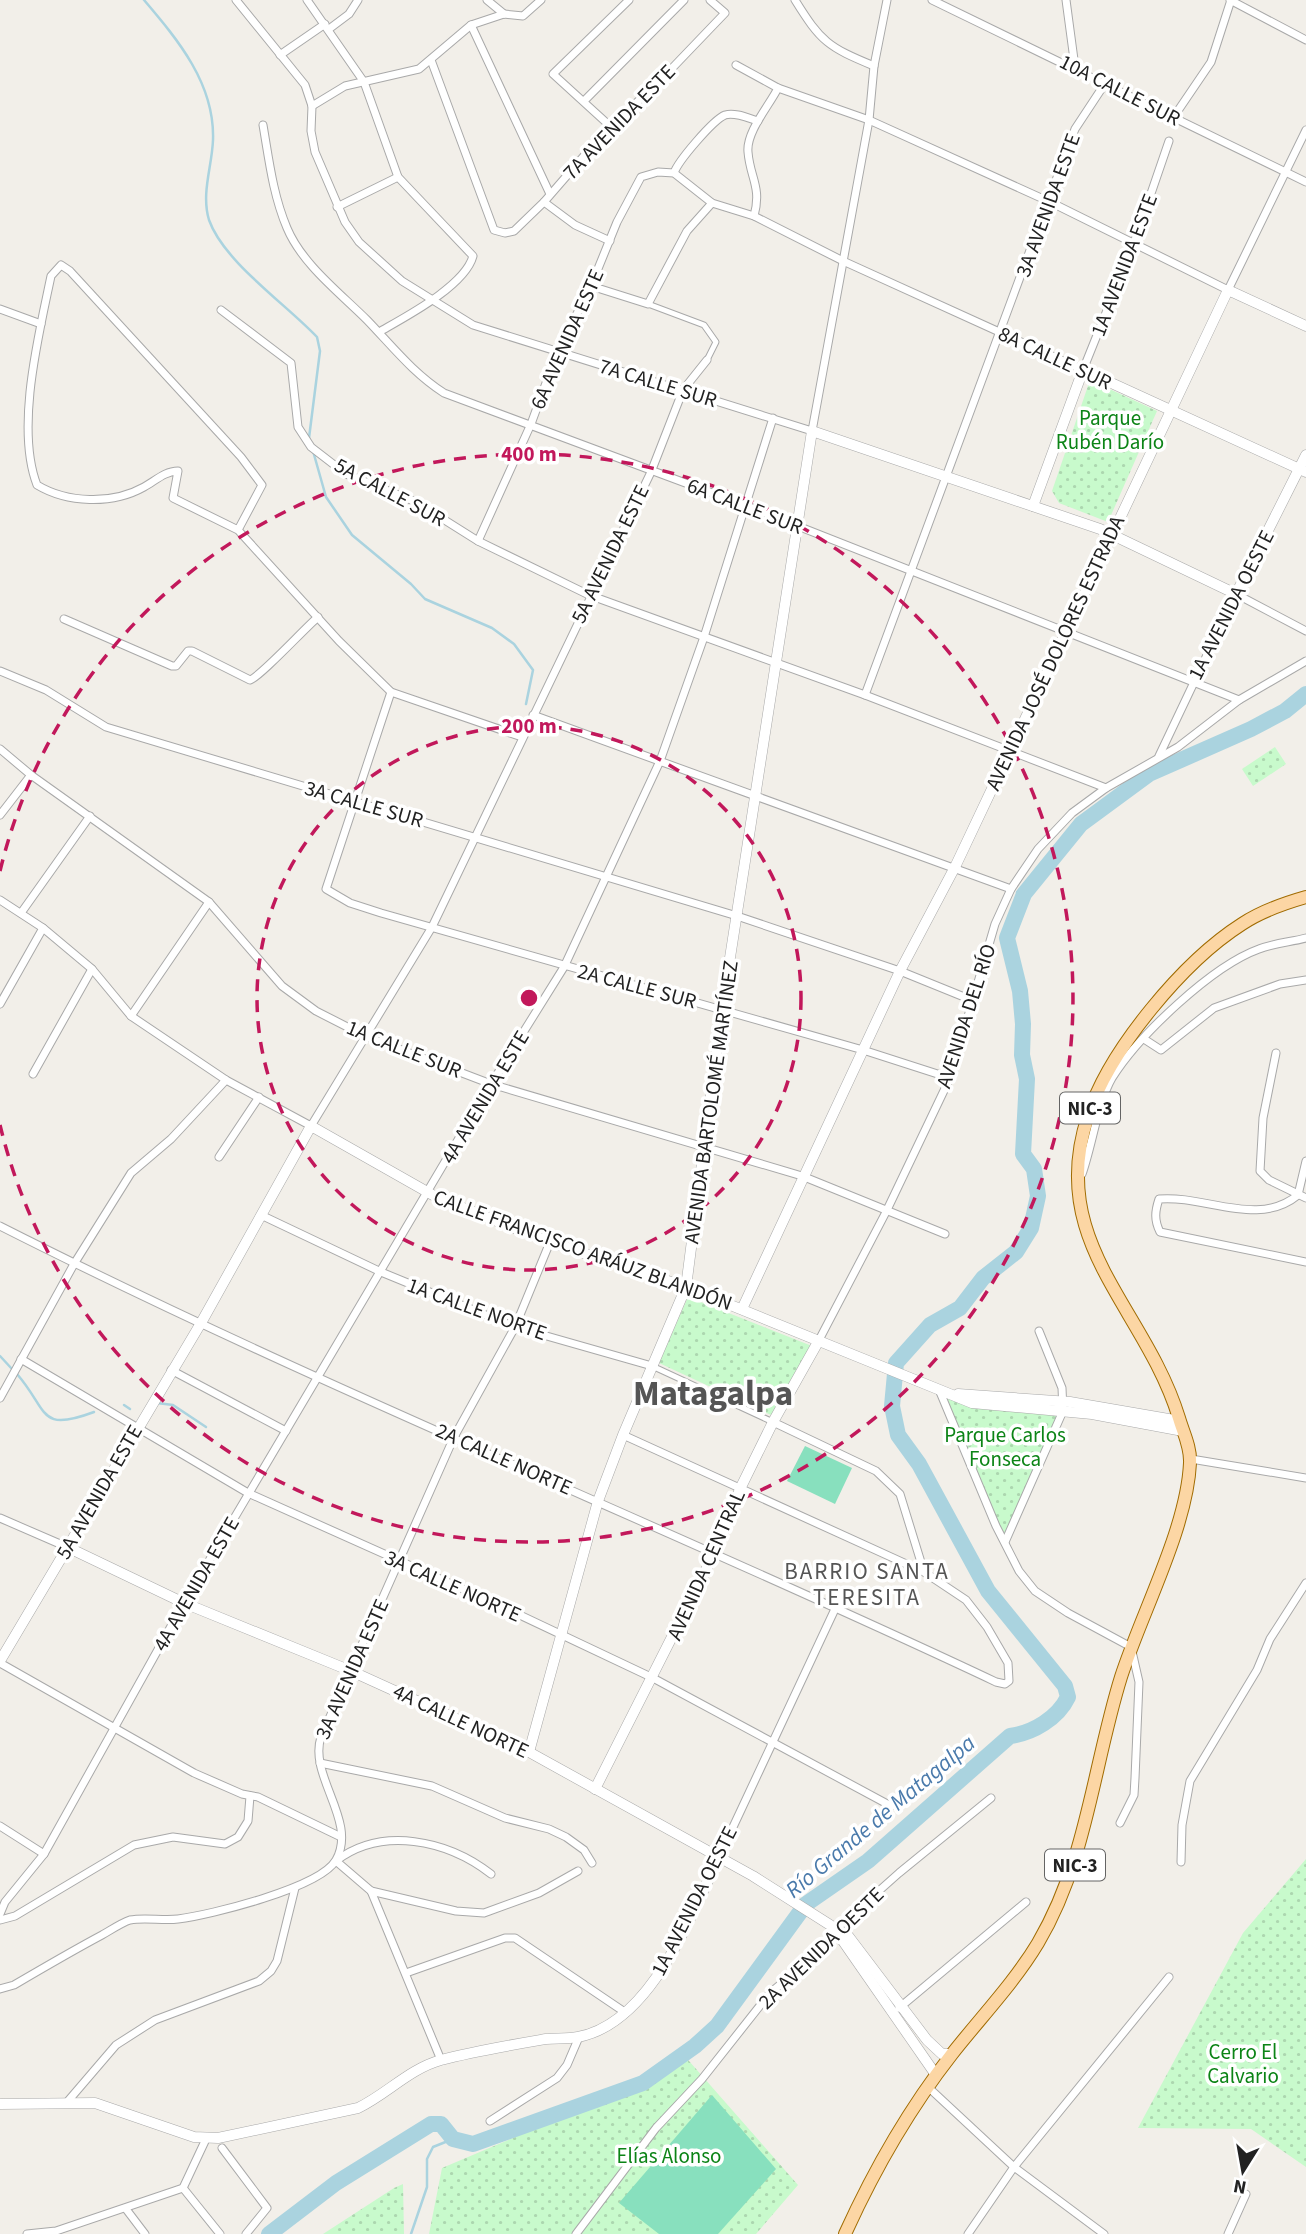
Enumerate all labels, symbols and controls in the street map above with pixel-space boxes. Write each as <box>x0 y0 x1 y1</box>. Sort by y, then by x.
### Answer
street label: 10A CALLE SUR <box>1054 47 1186 133</box>
street label: 7A AVENIDA ESTE <box>556 57 682 187</box>
street label: 3A AVENIDA ESTE <box>1008 129 1088 281</box>
street label: 1A AVENIDA ESTE <box>1083 189 1165 341</box>
street label: 6A AVENIDA ESTE <box>523 264 611 414</box>
street label: 8A CALLE SUR <box>993 319 1117 397</box>
street label: 7A CALLE SUR <box>595 351 721 415</box>
park label: Parque Rubén Darío <box>1056 403 1164 457</box>
text: 400 m <box>501 439 557 469</box>
street label: 5A CALLE SUR <box>329 450 451 534</box>
street label: 6A CALLE SUR <box>683 470 807 542</box>
street label: 5A AVENIDA ESTE <box>563 480 657 628</box>
street label: AVENIDA JOSÉ DOLORES ESTRADA <box>978 510 1132 795</box>
street label: 1A AVENIDA OESTE <box>1180 525 1282 685</box>
text: 200 m <box>501 711 557 741</box>
street label: 3A CALLE SUR <box>301 773 427 835</box>
street label: AVENIDA DEL RÍO <box>929 940 1003 1092</box>
street label: 2A CALLE SUR <box>574 956 700 1016</box>
street label: AVENIDA BARTOLOMÉ MARTÍNEZ <box>676 958 746 1246</box>
centre of rings <box>517 986 541 1010</box>
street label: 1A CALLE SUR <box>342 1012 466 1086</box>
street label: 4A AVENIDA ESTE <box>433 1025 537 1169</box>
road number: NIC-3 <box>1060 1092 1120 1124</box>
street label: CALLE FRANCISCO ARÁUZ BLANDÓN <box>429 1182 737 1318</box>
street label: 1A CALLE NORTE <box>403 1270 551 1348</box>
district label: Matagalpa <box>633 1369 793 1419</box>
street label: 2A CALLE NORTE <box>431 1415 577 1503</box>
street label: 5A AVENIDA ESTE <box>48 1419 150 1565</box>
park label: Parque Carlos Fonseca <box>944 1420 1066 1474</box>
street label: AVENIDA CENTRAL <box>659 1485 753 1645</box>
street label: 4A AVENIDA ESTE <box>145 1511 247 1657</box>
street label: 3A CALLE NORTE <box>380 1542 526 1630</box>
district label: BARRIO SANTA TERESITA <box>784 1555 950 1614</box>
street label: 3A AVENIDA ESTE <box>308 1594 396 1744</box>
street label: 4A CALLE NORTE <box>388 1676 534 1766</box>
water label: Río Grande de Matagalpa <box>778 1727 982 1906</box>
street label: 1A AVENIDA OESTE <box>643 1821 745 1981</box>
road number: NIC-3 <box>1045 1850 1105 1881</box>
street label: 2A AVENIDA OESTE <box>751 1880 891 2016</box>
park label: Cerro El Calvario <box>1207 2037 1279 2091</box>
north arrow <box>1208 2136 1278 2206</box>
park label: Elías Alonso <box>617 2141 721 2171</box>
text: N <box>1231 2172 1249 2201</box>

